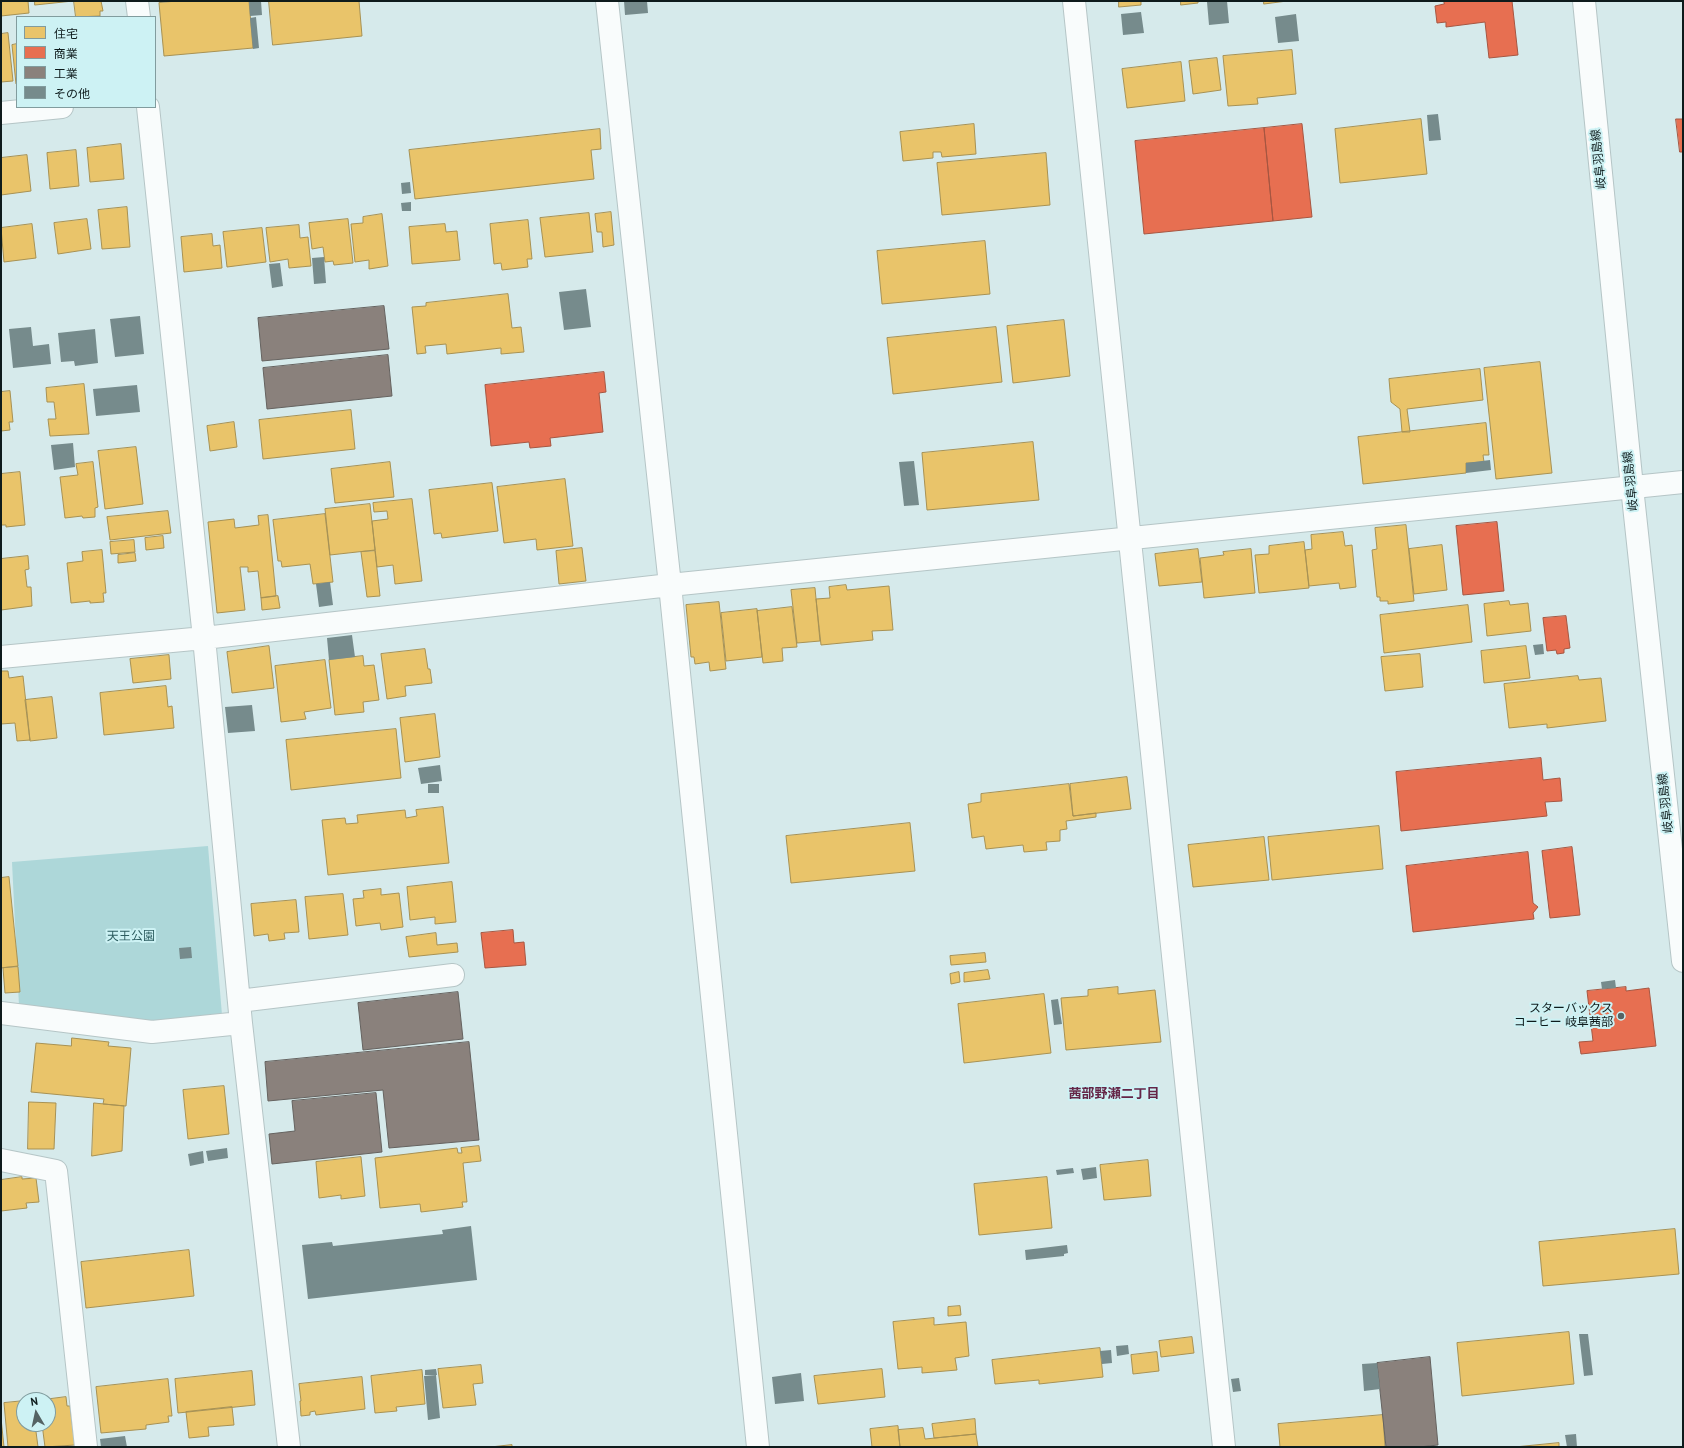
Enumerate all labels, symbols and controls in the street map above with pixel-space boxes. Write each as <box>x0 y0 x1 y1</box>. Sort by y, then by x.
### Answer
legend <box>16 16 156 108</box>
text: 住宅 <box>54 26 78 41</box>
text: 商業 <box>54 46 78 61</box>
text: 工業 <box>54 66 78 81</box>
text: その他 <box>54 86 90 101</box>
street label: 岐阜羽島線 <box>1589 128 1609 190</box>
street label: 岐阜羽島線 <box>1621 450 1641 512</box>
street label: 岐阜羽島線 <box>1656 772 1676 834</box>
park label: 天王公園 <box>107 930 155 944</box>
place label: スターバックス コーヒー 岐阜茜部 <box>1514 1002 1613 1030</box>
marker: スターバックス コーヒー 岐阜茜部 <box>1616 1011 1626 1021</box>
district label: 茜部野瀬二丁目 <box>1069 1086 1159 1102</box>
north arrow <box>16 1392 56 1432</box>
text: N <box>30 1394 39 1409</box>

